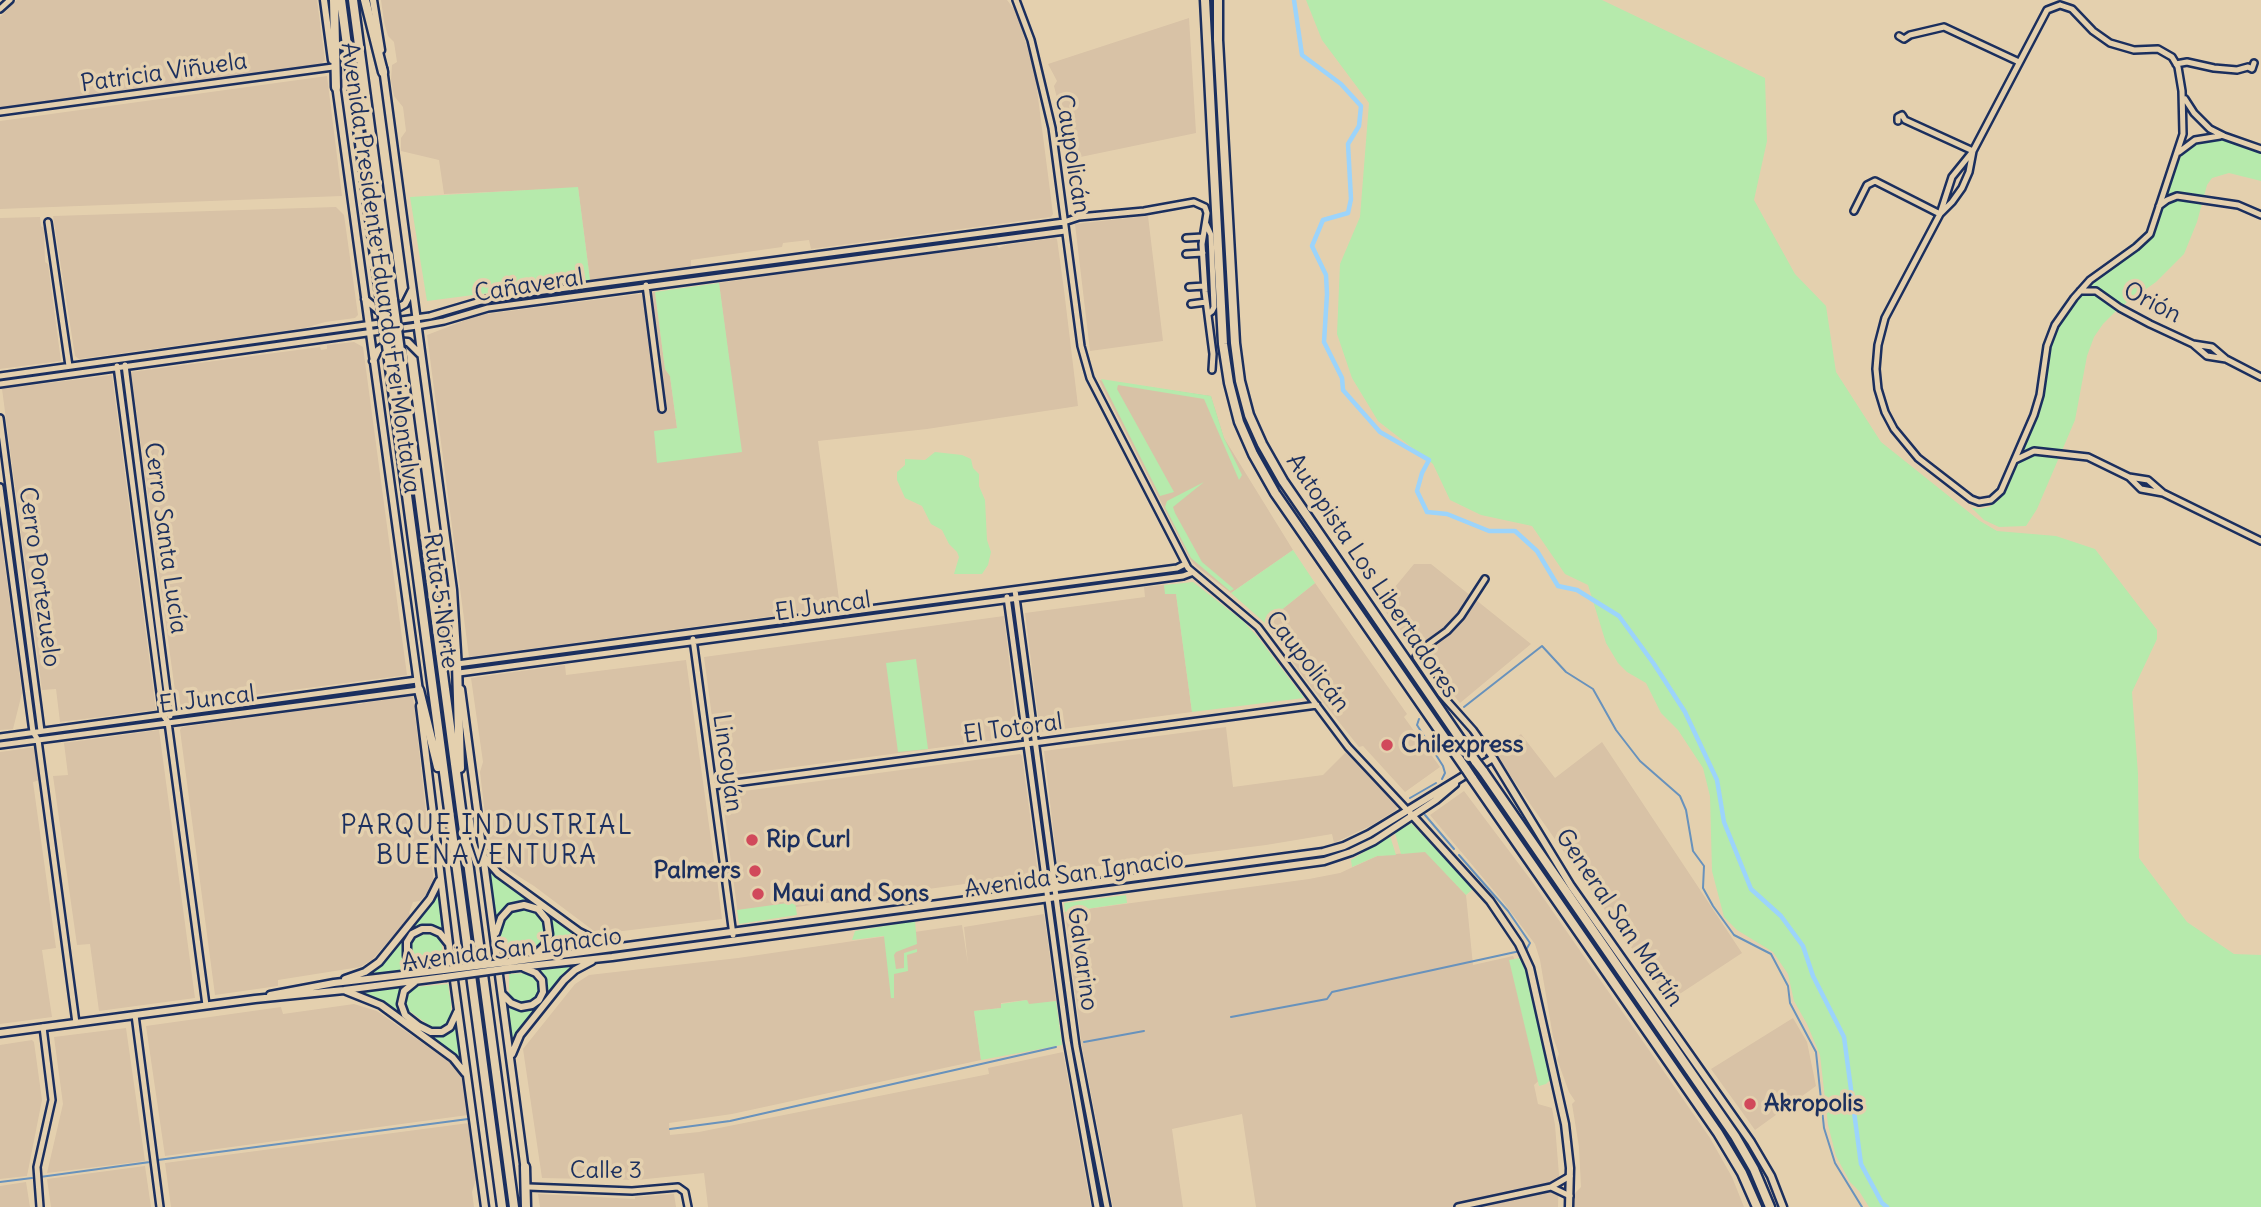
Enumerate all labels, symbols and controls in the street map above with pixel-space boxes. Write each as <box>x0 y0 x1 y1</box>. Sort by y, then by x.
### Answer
street label: Avenida Presidente Eduardo Frei Montalva <box>334 41 426 495</box>
street label: Patricia Viñuela <box>79 47 249 99</box>
street label: Caupolicán <box>1048 92 1096 216</box>
street label: Cañaveral <box>472 263 586 309</box>
street label: Orión <box>2118 276 2186 330</box>
street label: Cerro Santa Lucía <box>137 441 193 635</box>
street label: Autopista Los Libertadores <box>1280 449 1464 703</box>
street label: Cerro Portezuelo <box>12 485 66 669</box>
street label: Ruta 5 Norte <box>416 531 464 671</box>
street label: El Juncal <box>773 586 873 628</box>
street label: Caupolicán <box>1258 606 1356 718</box>
street label: El Juncal <box>157 680 257 720</box>
street label: El Totoral <box>962 708 1064 750</box>
street label: Lincoyán <box>706 712 748 814</box>
place label: Chilexpress <box>1401 731 1524 759</box>
marker: Chilexpress <box>1379 737 1395 753</box>
district label: PARQUE INDUSTRIAL BUENAVENTURA <box>343 811 631 872</box>
street label: General San Martín <box>1549 824 1689 1012</box>
place label: Rip Curl <box>766 826 851 854</box>
marker: Rip Curl <box>744 832 760 848</box>
street label: Avenida San Ignacio <box>962 845 1186 905</box>
place label: Palmers <box>653 857 741 885</box>
marker: Palmers <box>747 863 763 879</box>
place label: Maui and Sons <box>772 880 929 908</box>
marker: Maui and Sons <box>750 886 766 902</box>
street label: Galvarino <box>1060 905 1104 1013</box>
street label: Avenida San Ignacio <box>400 922 624 978</box>
place label: Akropolis <box>1764 1090 1864 1118</box>
marker: Akropolis <box>1742 1096 1758 1112</box>
street label: Calle 3 <box>570 1157 642 1185</box>

